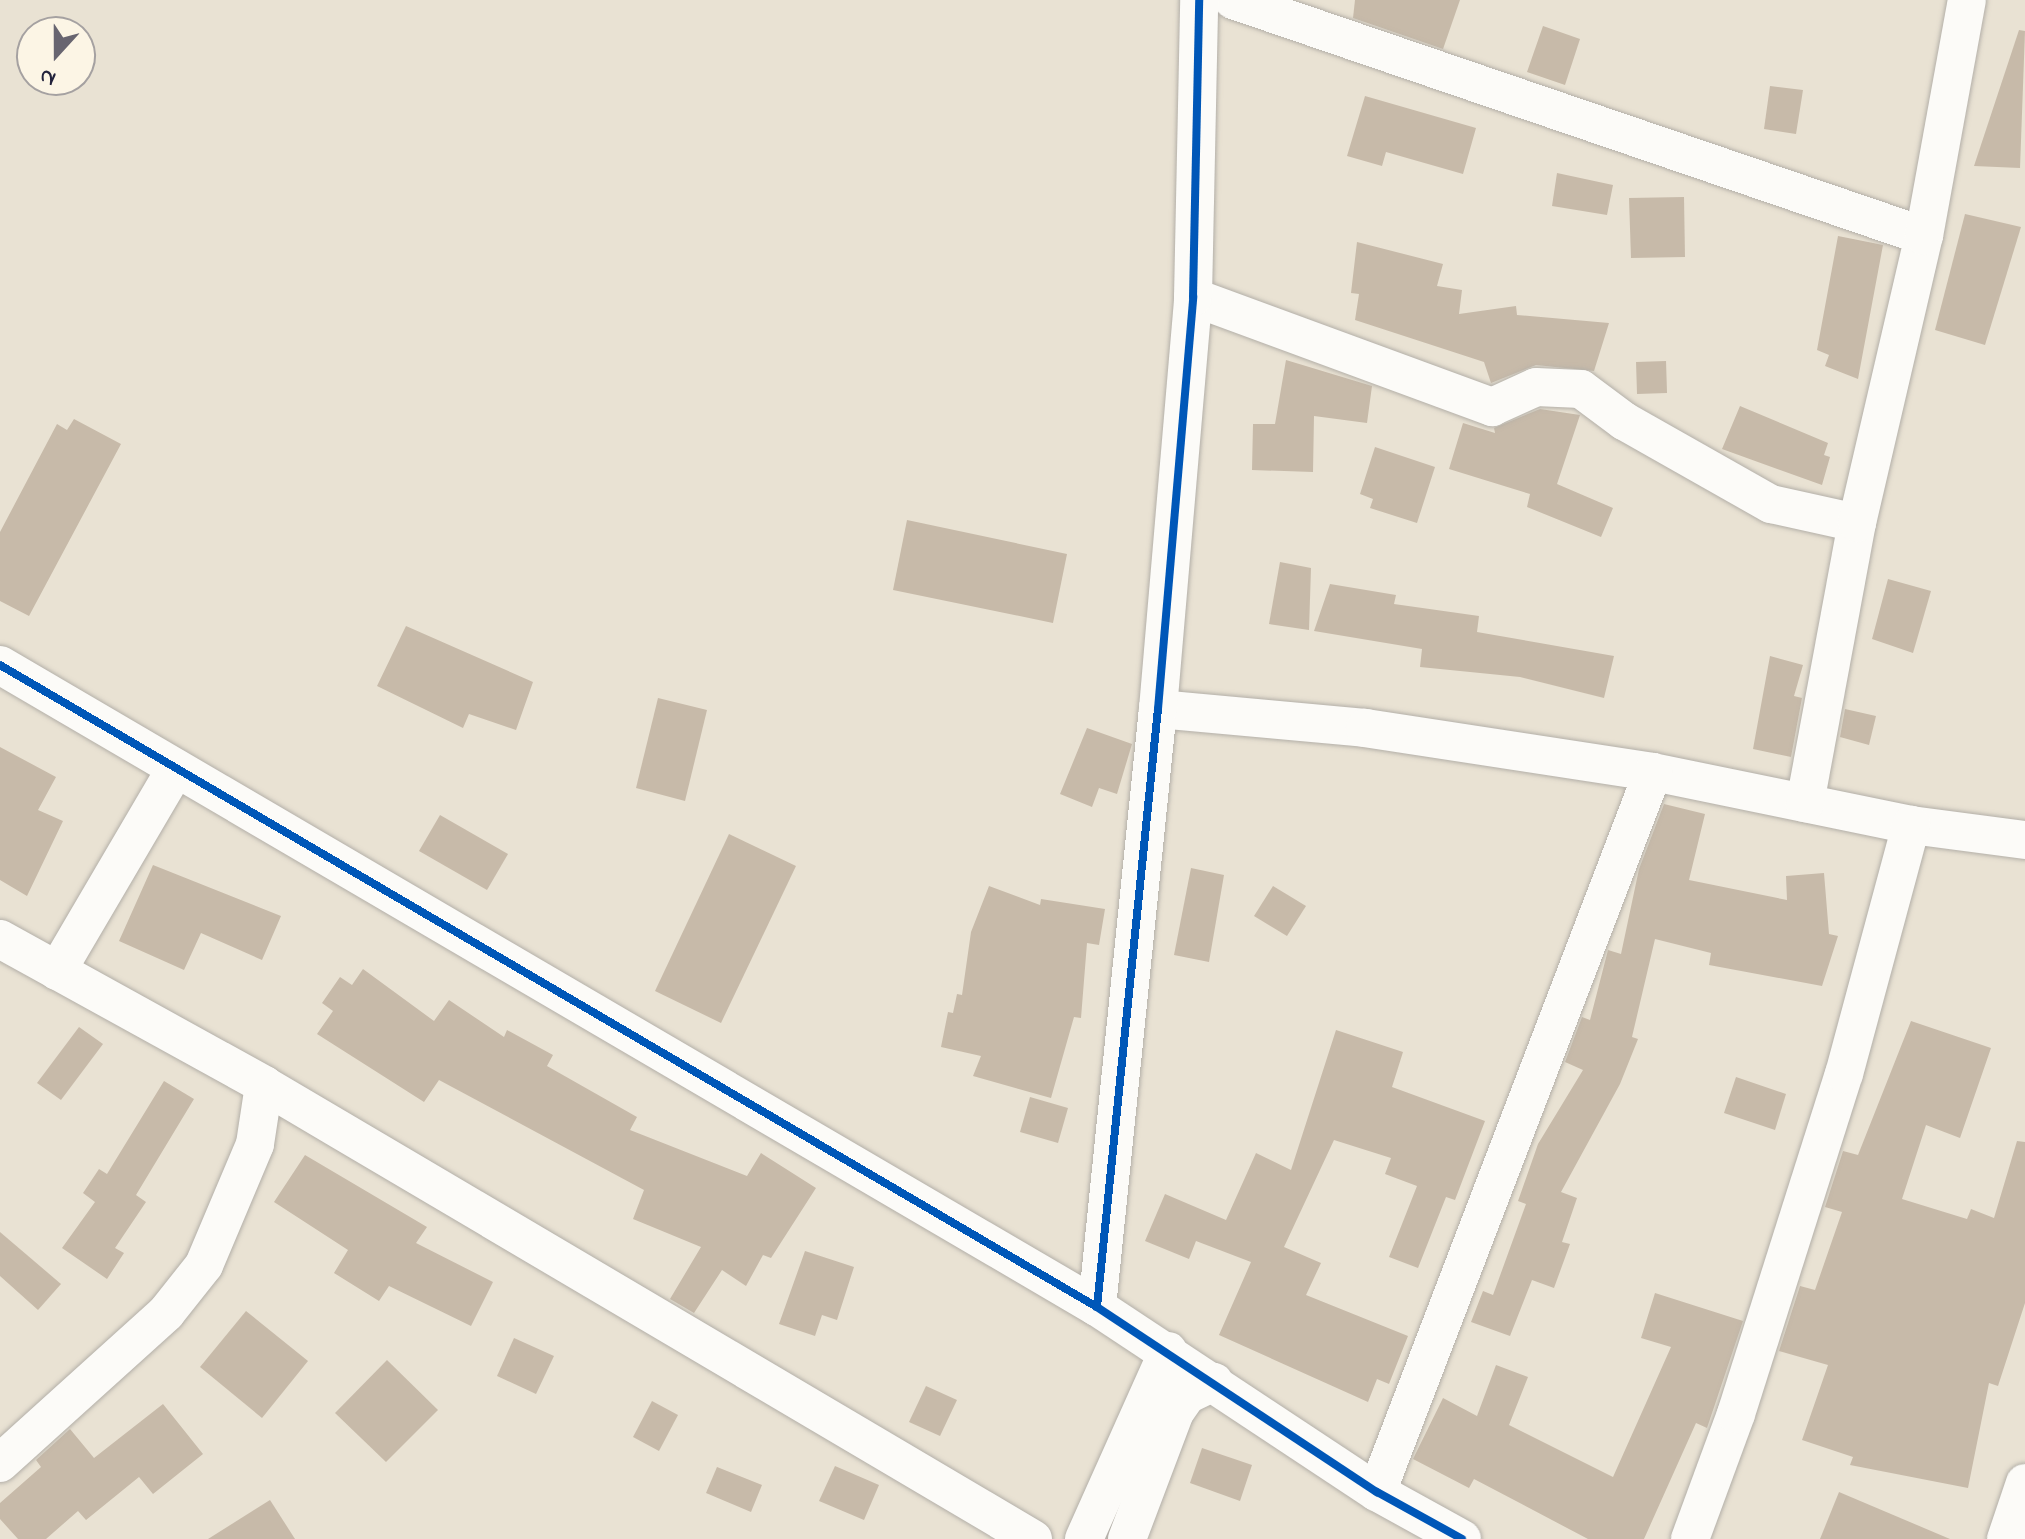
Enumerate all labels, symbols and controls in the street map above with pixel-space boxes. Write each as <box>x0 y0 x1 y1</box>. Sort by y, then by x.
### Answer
north arrow <box>16 16 96 96</box>
text: N <box>35 59 61 94</box>

